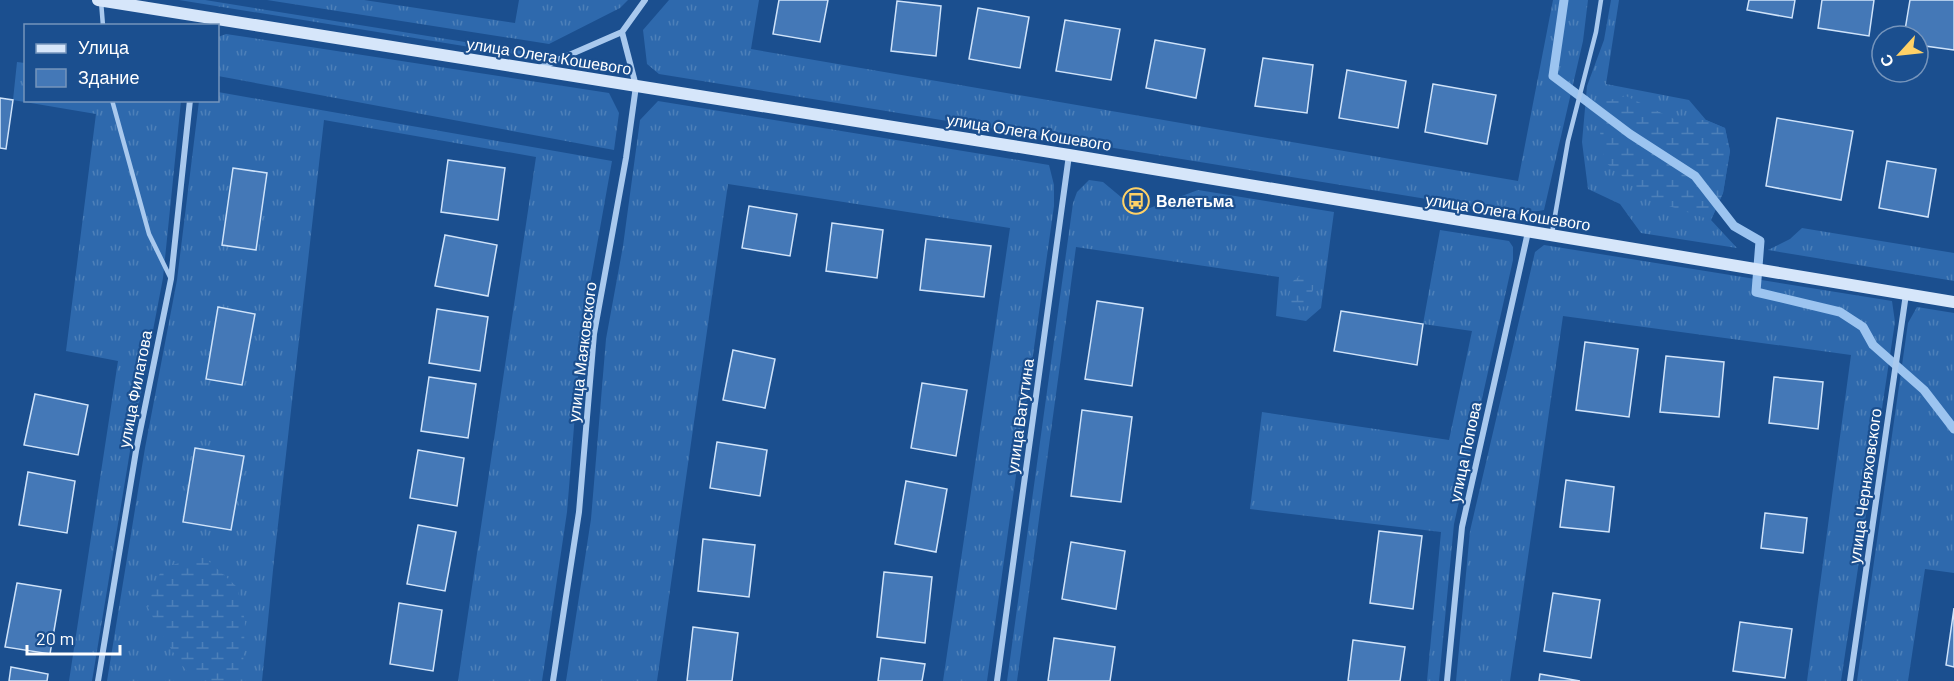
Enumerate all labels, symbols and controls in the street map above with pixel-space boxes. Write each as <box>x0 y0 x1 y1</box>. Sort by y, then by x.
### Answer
legend <box>24 24 219 102</box>
north arrow <box>1870 24 1930 84</box>
street label: улица Олега Кошевого <box>465 33 633 78</box>
text: Улица <box>78 36 130 58</box>
text: С <box>1875 51 1897 71</box>
text: Здание <box>78 66 139 88</box>
street label: улица Олега Кошевого <box>945 109 1113 154</box>
bus stop icon: Велетьма <box>1121 186 1151 216</box>
street label: улица Олега Кошевого <box>1424 189 1592 234</box>
place label: Велетьма <box>1156 191 1233 210</box>
street label: улица Маяковского <box>563 281 600 423</box>
street label: улица Филатова <box>114 328 155 449</box>
street label: улица Ватутина <box>1002 357 1037 475</box>
street label: улица Попова <box>1445 400 1484 504</box>
street label: улица Черняховского <box>1844 407 1885 565</box>
scale bar <box>27 618 120 656</box>
text: 20 m <box>36 627 74 649</box>

